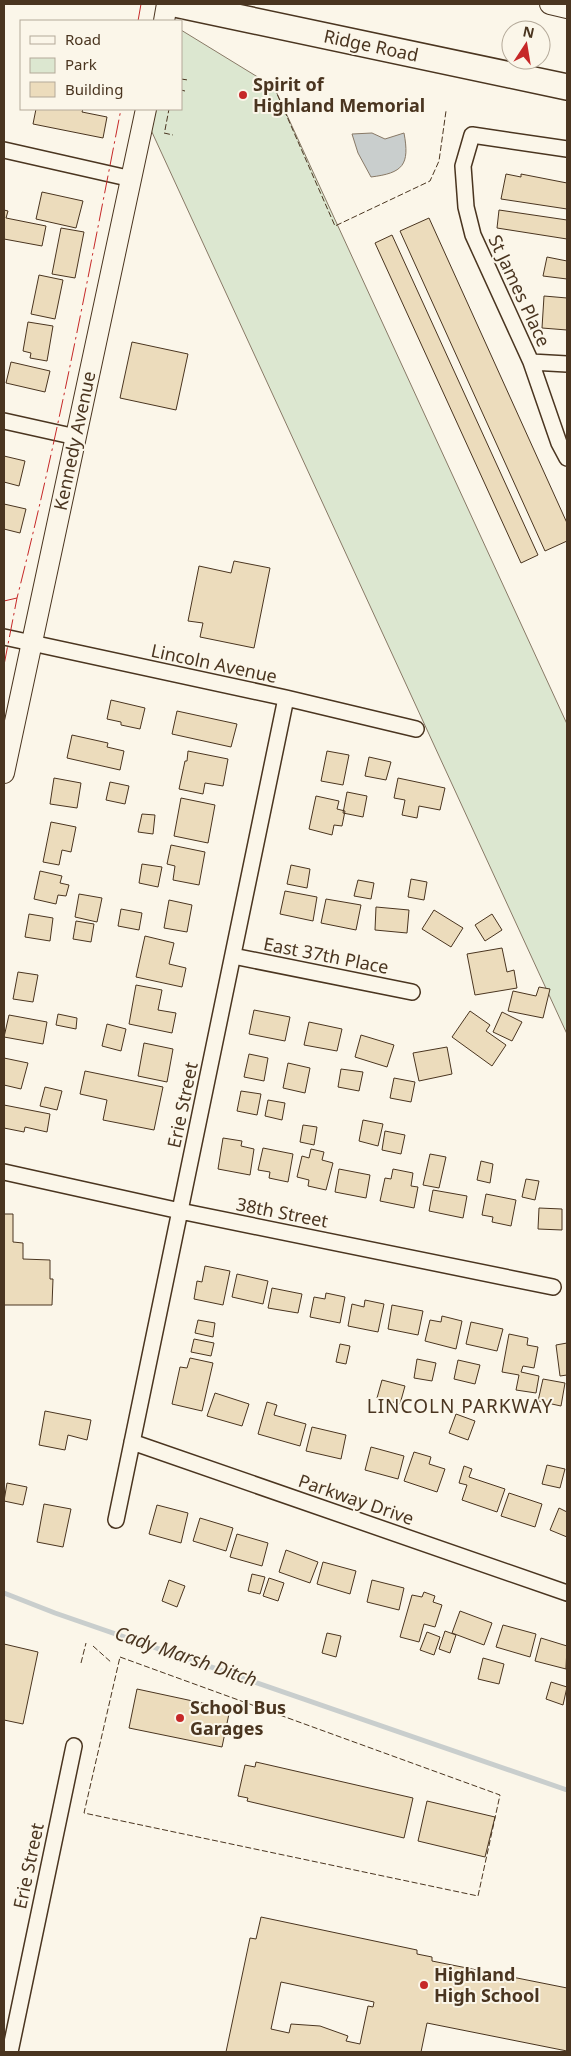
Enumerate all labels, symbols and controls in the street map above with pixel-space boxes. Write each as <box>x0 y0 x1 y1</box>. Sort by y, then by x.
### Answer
legend <box>20 20 182 110</box>
north arrow <box>501 20 551 70</box>
text: N <box>521 21 536 42</box>
street label: Ridge Road <box>322 23 421 67</box>
text: Road <box>65 29 101 49</box>
text: Park <box>65 54 97 74</box>
place label: Spirit of Highland Memorial <box>253 72 425 117</box>
text: Building <box>65 79 123 99</box>
marker: Spirit of Highland Memorial <box>237 89 249 101</box>
street label: St James Place <box>484 231 556 350</box>
street label: Kennedy Avenue <box>48 369 101 513</box>
street label: Lincoln Avenue <box>149 638 279 688</box>
street label: East 37th Place <box>261 931 391 979</box>
street label: Erie Street <box>161 1059 203 1150</box>
street label: 38th Street <box>234 1191 331 1233</box>
district label: LINCOLN PARKWAY <box>367 1393 553 1419</box>
street label: Parkway Drive <box>295 1468 417 1530</box>
water label: Cady Marsh Ditch <box>111 1619 261 1693</box>
place label: School Bus Garages <box>190 1695 286 1740</box>
marker: School Bus Garages <box>174 1712 186 1724</box>
street label: Erie Street <box>7 1820 49 1911</box>
place label: Highland High School <box>434 1962 540 2007</box>
marker: Highland High School <box>418 1979 430 1991</box>

